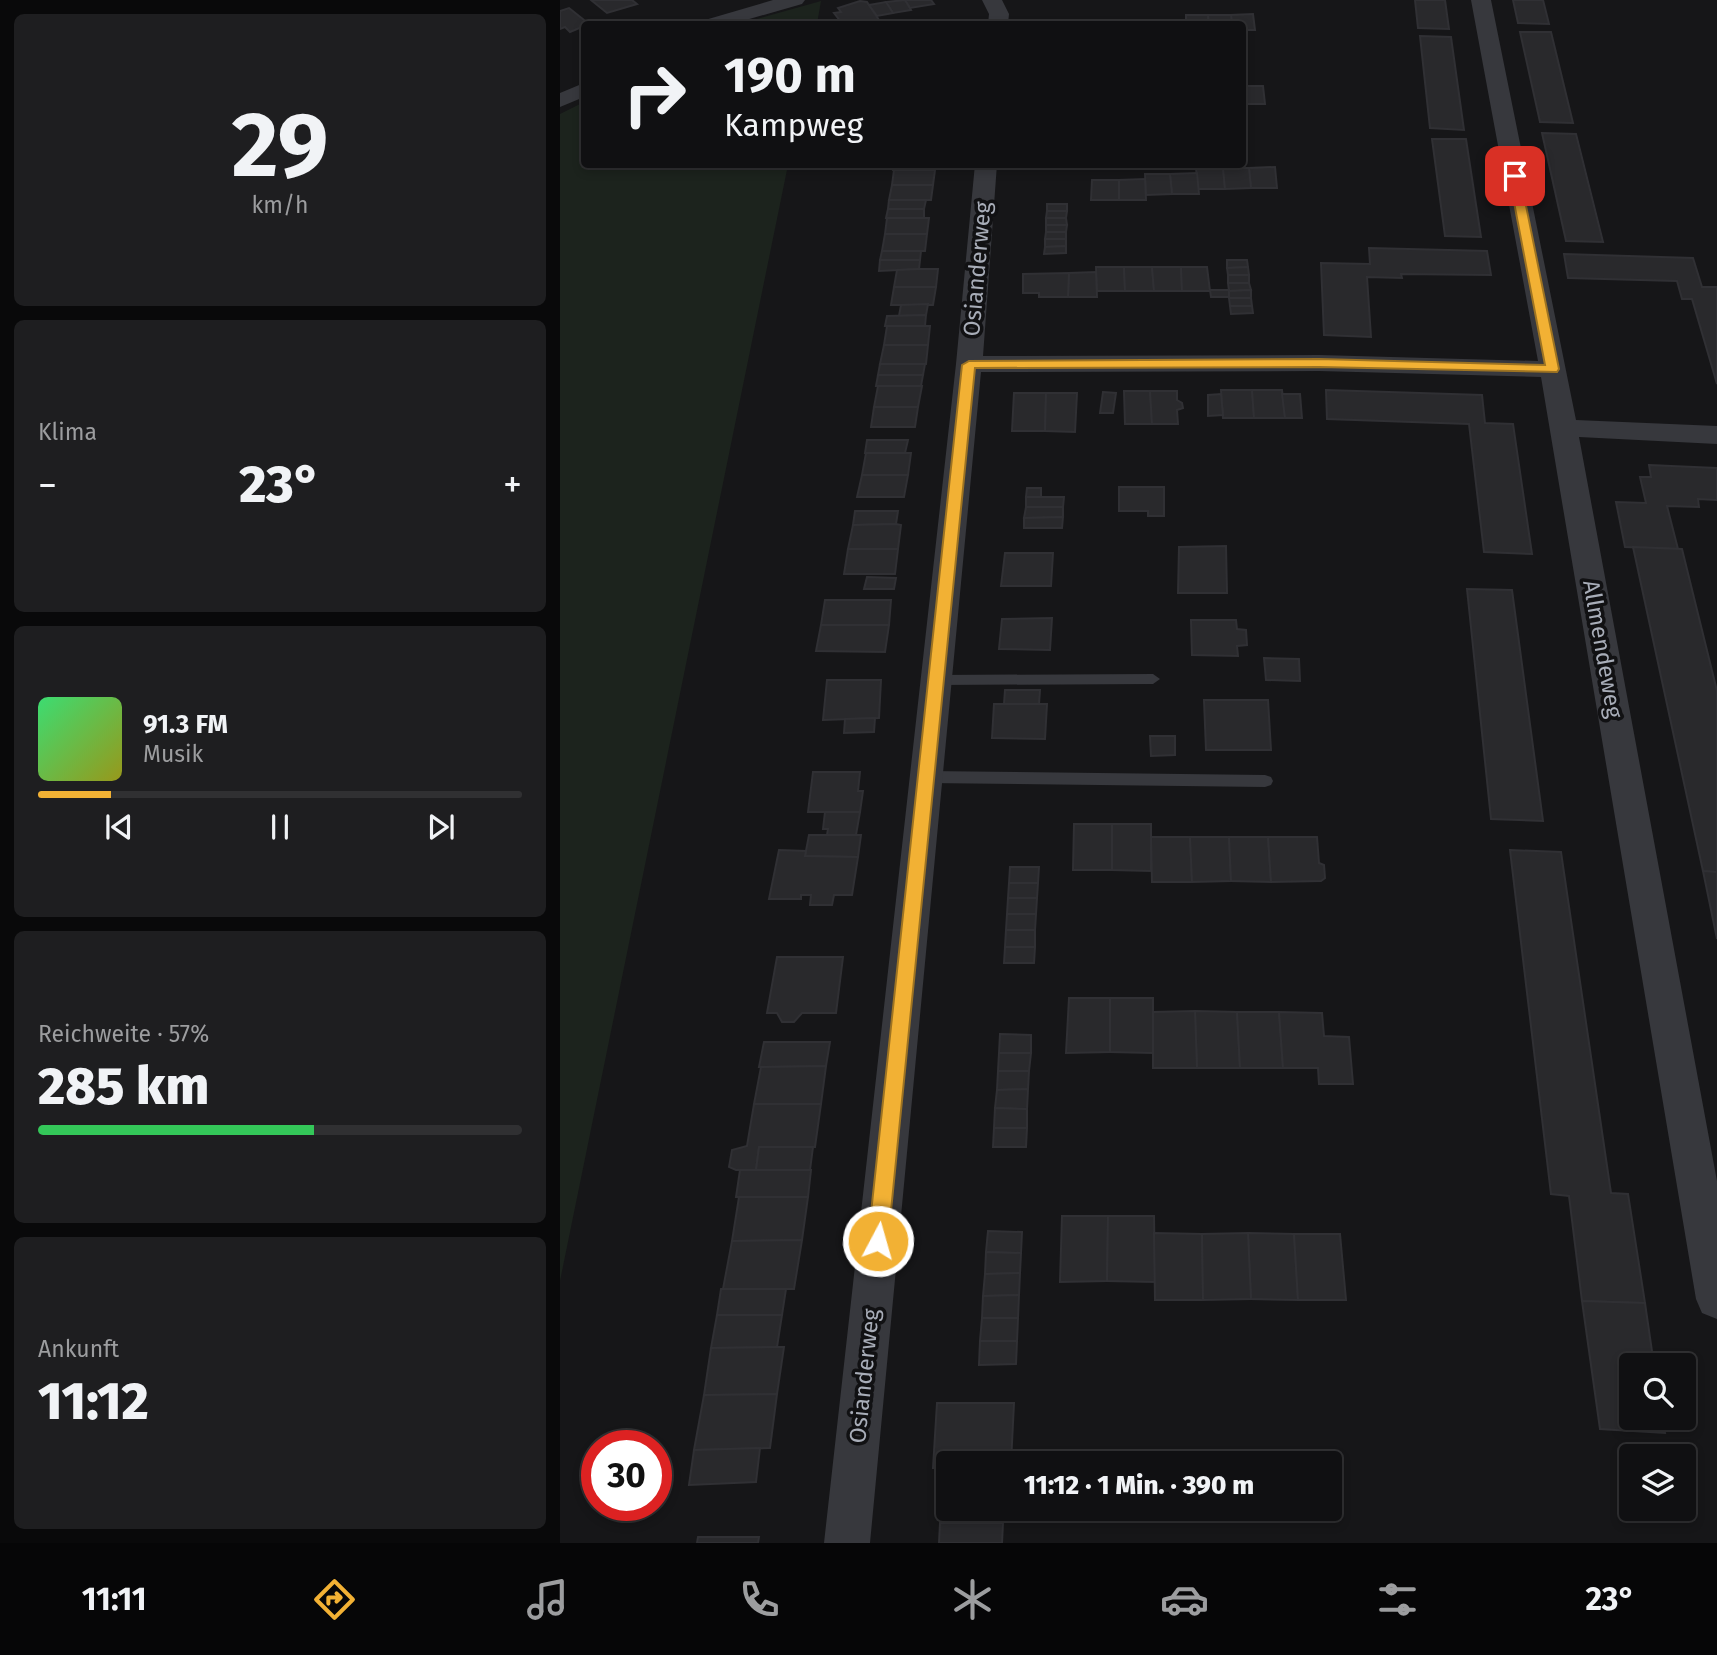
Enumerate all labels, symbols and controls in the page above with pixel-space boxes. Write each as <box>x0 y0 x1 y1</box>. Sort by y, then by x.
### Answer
text: 190 m <box>724 46 856 105</box>
icon: right <box>609 49 700 140</box>
text: 29 <box>231 91 329 200</box>
text: Kampweg <box>724 106 864 144</box>
pin <box>1485 146 1545 206</box>
icon: arrive <box>1496 157 1534 195</box>
text: km/h <box>252 191 308 219</box>
street label: Osianderweg <box>957 200 997 338</box>
text: Klima <box>38 418 97 446</box>
text: 23° <box>239 453 321 516</box>
text: − <box>38 462 57 508</box>
text: + <box>503 462 522 508</box>
street label: Allmendeweg <box>1577 578 1629 720</box>
text: 91.3 FM <box>143 709 228 740</box>
text: Musik <box>143 740 203 768</box>
icon: previous <box>100 808 138 846</box>
icon: pause <box>261 808 299 846</box>
icon: next <box>422 808 460 846</box>
text: Reichweite · 57% <box>38 1020 209 1048</box>
text: 285 km <box>38 1055 209 1118</box>
position arrow <box>841 1204 915 1278</box>
street label: Osianderweg <box>843 1307 885 1445</box>
text: Ankunft <box>38 1335 119 1363</box>
map controls <box>1619 1353 1696 1521</box>
button: search <box>1619 1353 1696 1430</box>
text: 11:12 <box>38 1370 149 1433</box>
speed limit sign: 30 <box>581 1430 672 1521</box>
button: layers <box>1619 1444 1696 1521</box>
text: 11:12 · 1 Min. · 390 m <box>1024 1470 1254 1501</box>
icon: directions <box>310 1575 359 1624</box>
icon: music <box>523 1575 572 1624</box>
icon: phone <box>735 1575 784 1624</box>
icon: climate <box>948 1575 997 1624</box>
icon: car <box>1160 1575 1209 1624</box>
icon: filters <box>1373 1575 1422 1624</box>
text: 11:11 <box>82 1580 147 1618</box>
text: 23° <box>1585 1580 1635 1618</box>

